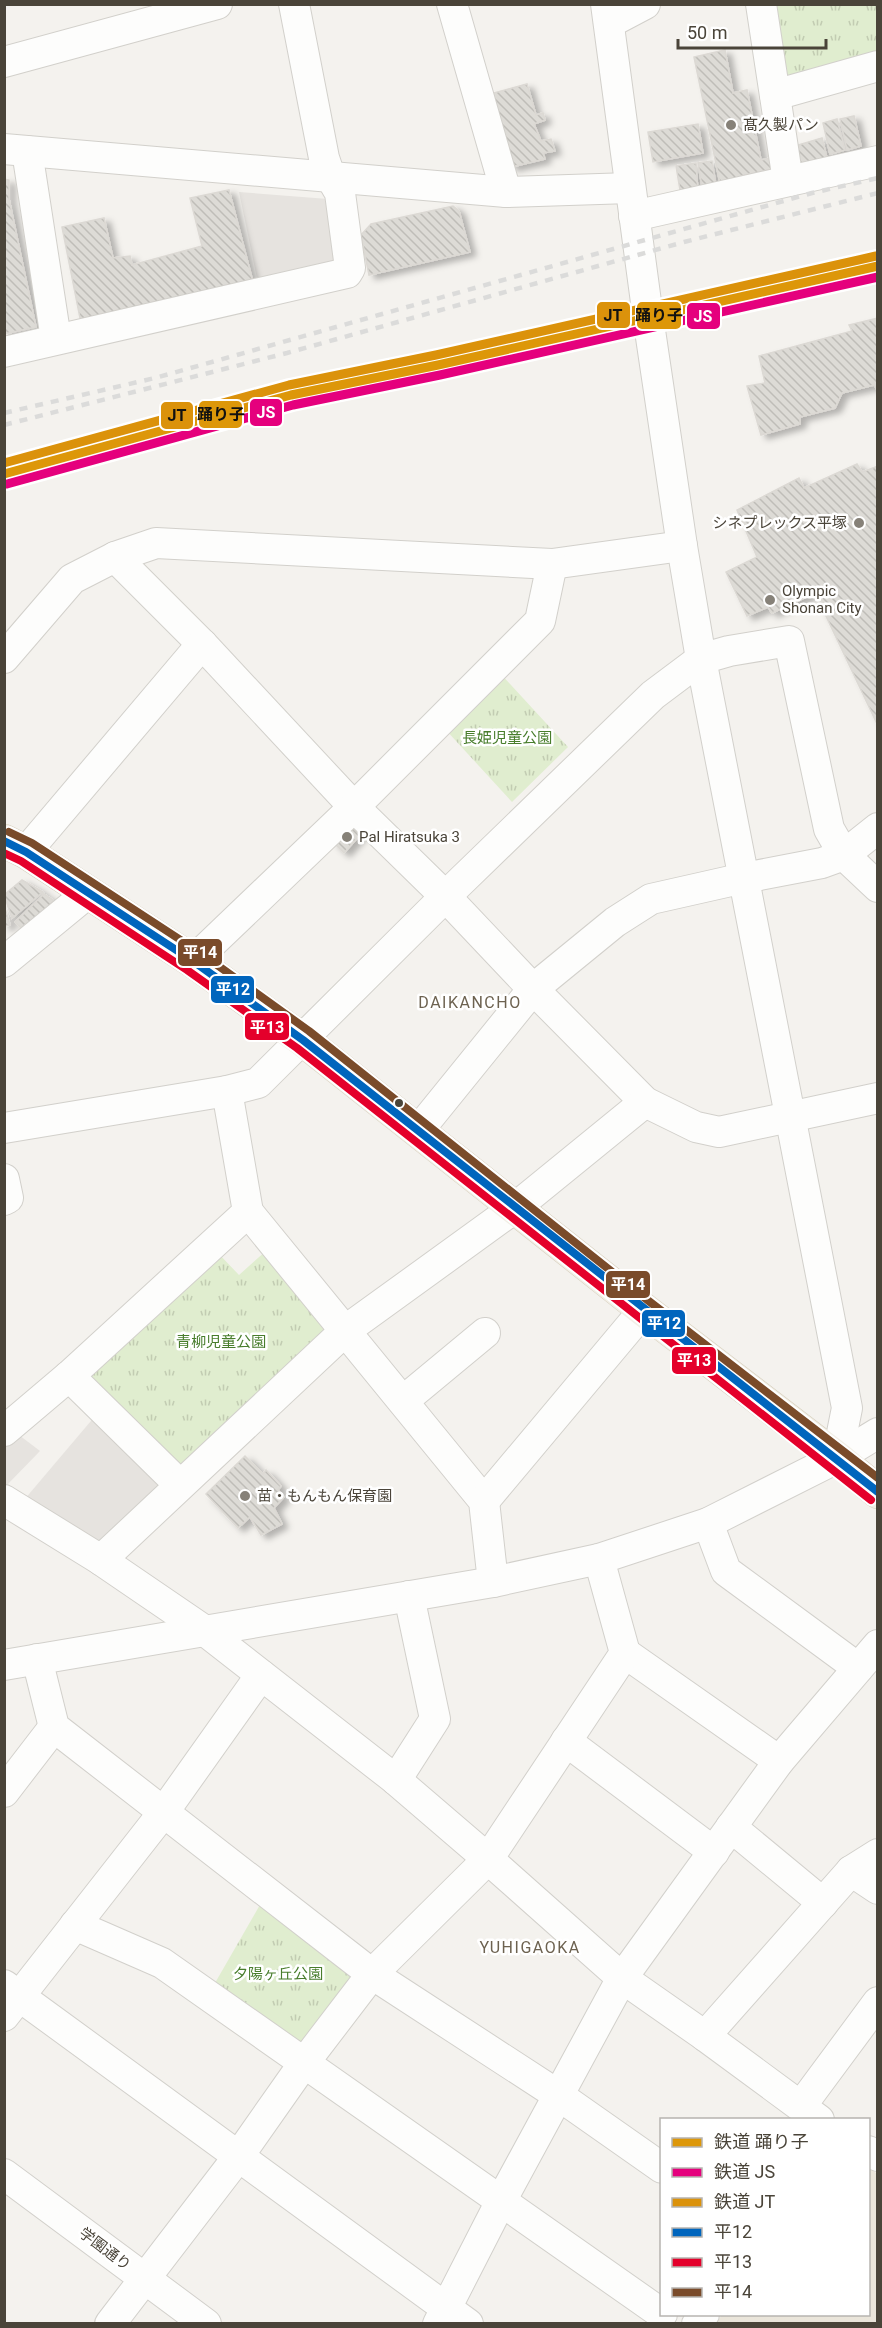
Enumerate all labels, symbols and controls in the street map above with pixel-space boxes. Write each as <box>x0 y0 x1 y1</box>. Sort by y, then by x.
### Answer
scale bar <box>678 12 826 50</box>
text: 50 m <box>687 22 727 43</box>
place label: 髙久製パン <box>743 116 819 134</box>
marker: 髙久製パン <box>724 118 738 132</box>
line badge: JT <box>596 301 631 329</box>
line badge: 踊り子 <box>636 301 682 330</box>
line badge: JS <box>686 302 721 330</box>
text: JT <box>604 306 623 325</box>
text: 踊り子 <box>635 306 683 325</box>
text: JS <box>694 307 713 326</box>
line badge: JS <box>249 398 283 427</box>
line badge: 踊り子 <box>198 400 243 429</box>
line badge: JT <box>160 401 194 430</box>
text: JS <box>257 403 276 422</box>
text: 踊り子 <box>197 405 245 424</box>
text: JT <box>168 406 187 425</box>
place label: シネプレックス平塚 <box>712 514 847 532</box>
marker: シネプレックス平塚 <box>852 516 866 530</box>
place label: Olympic Shonan City <box>782 582 862 617</box>
marker: Olympic Shonan City <box>763 593 777 607</box>
park label: 長姫児童公園 <box>462 729 552 747</box>
place label: Pal Hiratsuka 3 <box>359 828 460 846</box>
marker: Pal Hiratsuka 3 <box>340 830 354 844</box>
line badge: 平14 <box>177 938 223 967</box>
text: 平14 <box>183 943 217 962</box>
line badge: 平12 <box>210 975 255 1004</box>
text: 平12 <box>216 980 250 999</box>
district label: DAIKANCHO <box>418 993 522 1012</box>
line badge: 平13 <box>244 1012 290 1041</box>
text: 平13 <box>250 1018 284 1037</box>
unlabelled marker <box>393 1097 405 1109</box>
line badge: 平14 <box>605 1270 651 1299</box>
text: 平14 <box>611 1275 645 1294</box>
line badge: 平12 <box>641 1309 686 1338</box>
text: 平12 <box>647 1314 681 1333</box>
park label: 青柳児童公園 <box>176 1333 266 1351</box>
line badge: 平13 <box>671 1346 717 1375</box>
text: 平13 <box>677 1351 711 1370</box>
place label: 苗・もんもん保育園 <box>257 1487 392 1505</box>
marker: 苗・もんもん保育園 <box>238 1489 252 1503</box>
district label: YUHIGAOKA <box>479 1938 581 1957</box>
park label: 夕陽ヶ丘公園 <box>233 1965 323 1983</box>
legend <box>660 2118 870 2316</box>
text: 鉄道 踊り子 <box>714 2131 808 2152</box>
text: 鉄道 JS <box>714 2161 775 2182</box>
text: 鉄道 JT <box>714 2191 775 2212</box>
text: 平12 <box>714 2221 752 2242</box>
street label: 学園通り <box>76 2224 134 2274</box>
text: 平13 <box>714 2251 752 2272</box>
text: 平14 <box>714 2281 752 2302</box>

